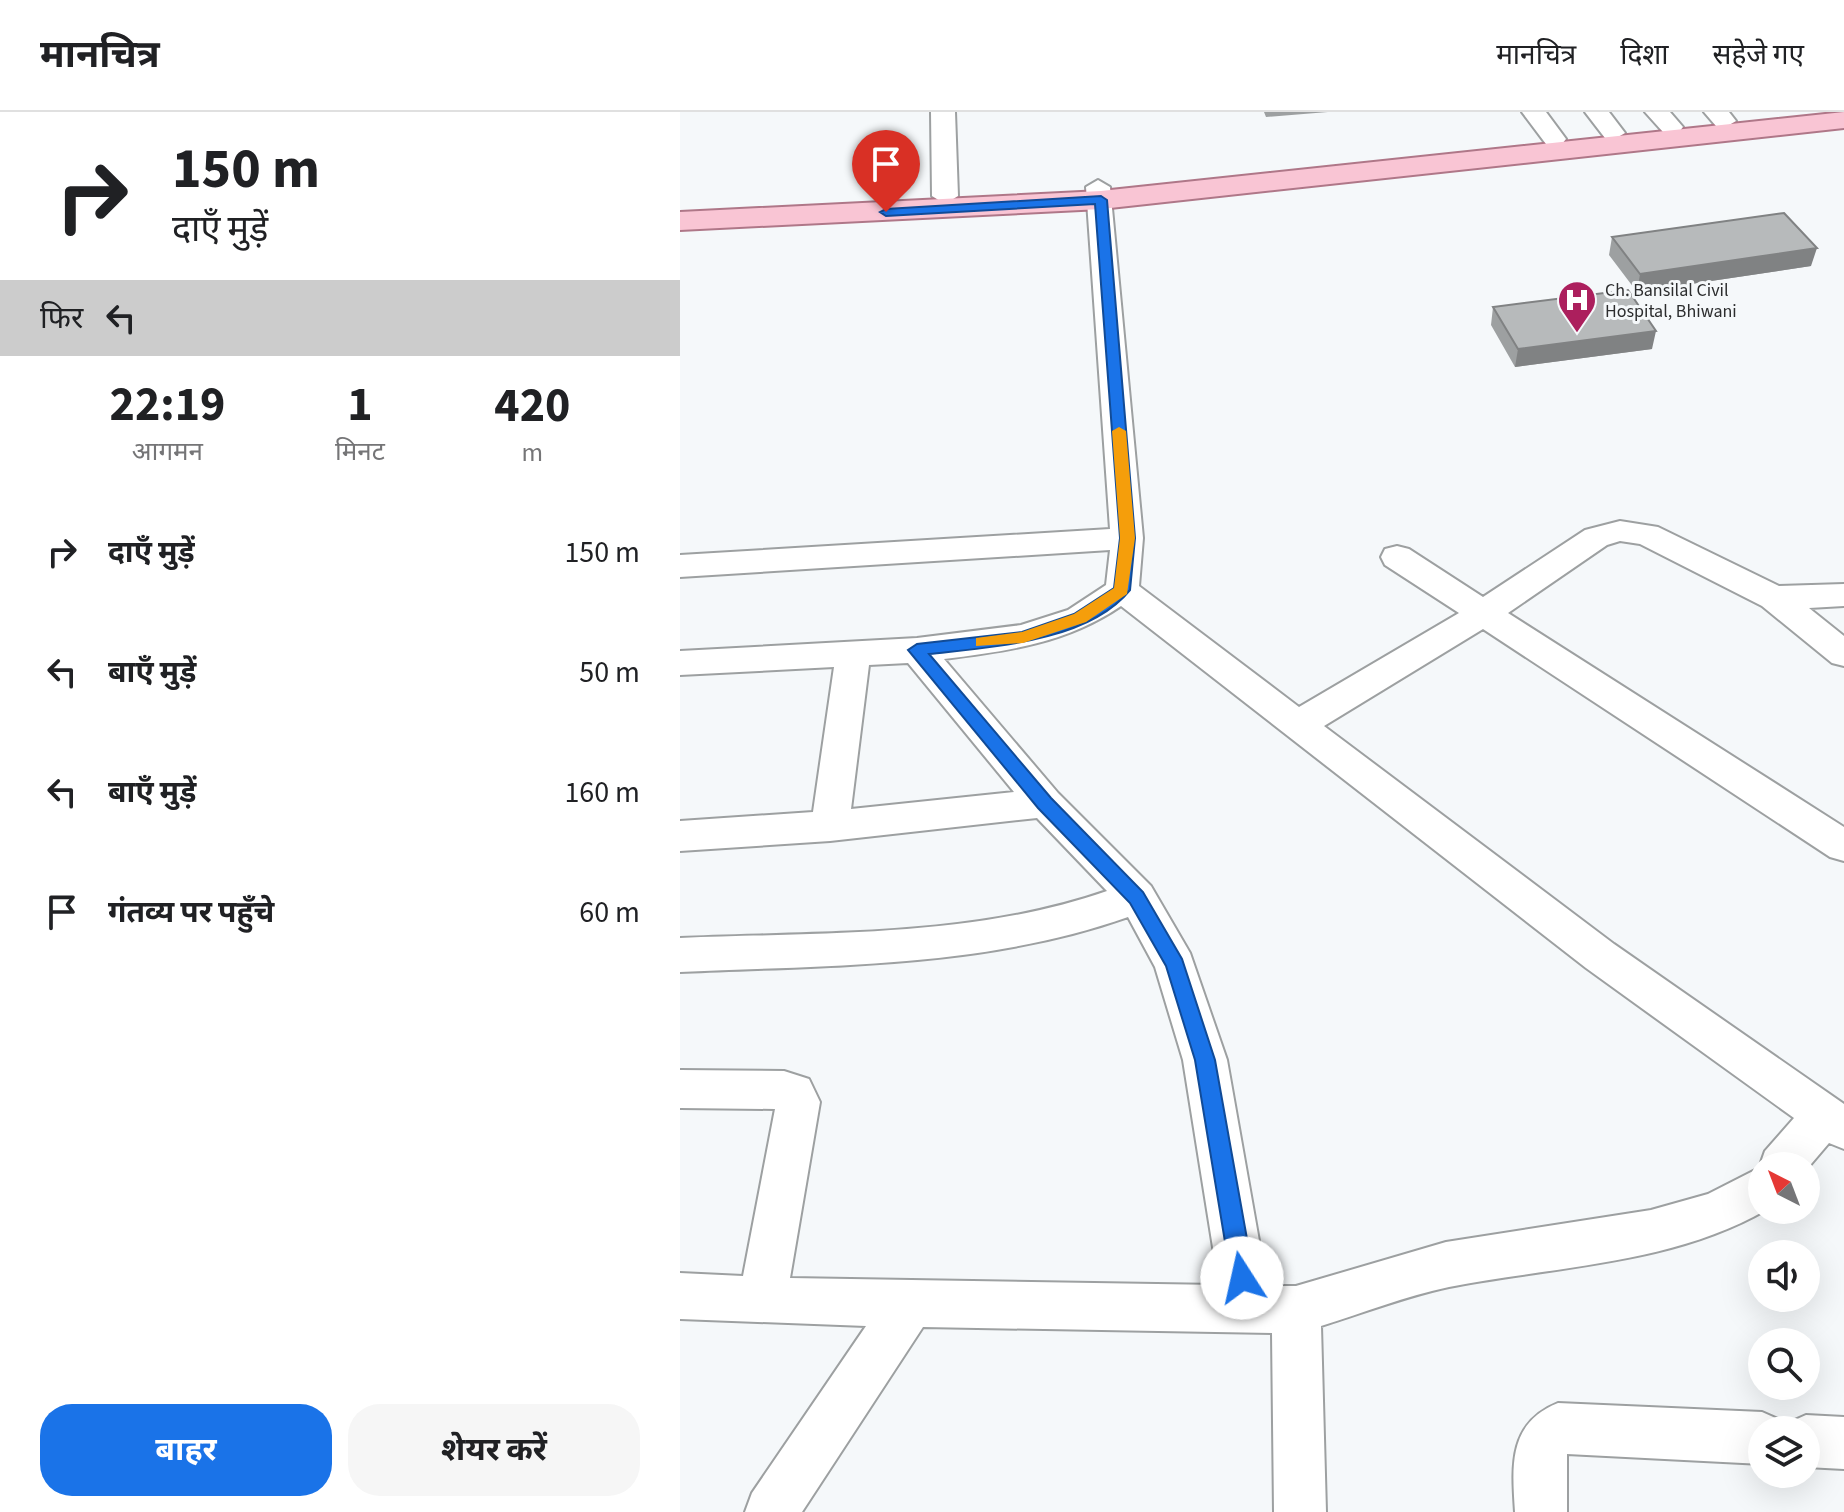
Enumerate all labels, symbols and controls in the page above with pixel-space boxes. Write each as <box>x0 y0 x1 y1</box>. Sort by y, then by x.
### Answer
text: मानचित्र <box>40 28 160 82</box>
text: मानचित्र <box>1496 35 1576 75</box>
text: दिशा <box>1620 35 1669 75</box>
text: सहेजे गए <box>1713 35 1804 75</box>
text: 150 m <box>172 130 320 209</box>
pin <box>852 130 920 212</box>
icon: arrive <box>864 142 908 186</box>
icon: right <box>40 144 144 248</box>
text: दाएँ मुड़ें <box>172 204 268 255</box>
place label: Ch. Bansilal Civil Hospital, Bhiwani <box>1605 278 1737 324</box>
hospital icon: Ch. Bansilal Civil Hospital, Bhiwani <box>1556 279 1598 334</box>
icon: left <box>99 296 143 340</box>
text: फिर <box>40 297 83 340</box>
text: 22:19 <box>110 371 225 439</box>
text: 1 <box>347 371 373 439</box>
text: 420 <box>494 372 570 440</box>
text: आगमन <box>132 433 203 470</box>
text: मिनट <box>335 433 385 470</box>
text: m <box>522 434 543 471</box>
icon: right <box>40 530 84 574</box>
text: दाएँ मुड़ें <box>108 531 195 574</box>
text: 150 m <box>564 531 640 574</box>
icon: left <box>40 650 84 694</box>
text: बाएँ मुड़ें <box>108 651 196 694</box>
text: 50 m <box>579 651 640 694</box>
icon: left <box>40 770 84 814</box>
text: बाएँ मुड़ें <box>108 771 196 814</box>
text: 160 m <box>564 771 640 814</box>
icon: arrive <box>40 890 84 934</box>
text: गंतव्य पर पहुँचे <box>108 891 274 934</box>
text: 60 m <box>579 891 640 934</box>
north arrow <box>1748 1152 1820 1224</box>
map controls <box>1748 1152 1820 1488</box>
position arrow <box>1200 1236 1284 1320</box>
button: sound <box>1748 1240 1820 1312</box>
button: search <box>1748 1328 1820 1400</box>
button: बाहर <box>40 1404 332 1496</box>
button: शेयर करें <box>348 1404 640 1496</box>
button: layers <box>1748 1416 1820 1488</box>

